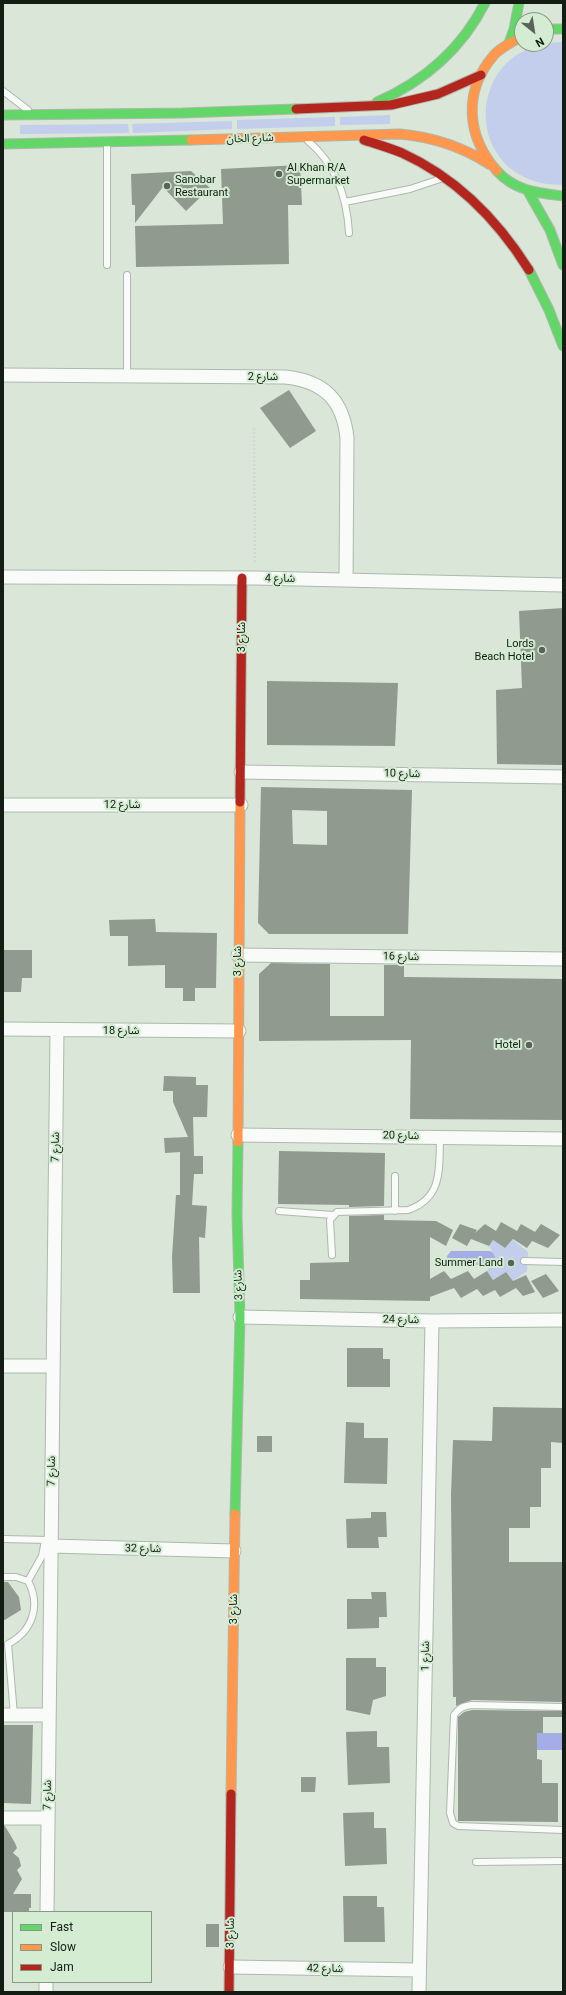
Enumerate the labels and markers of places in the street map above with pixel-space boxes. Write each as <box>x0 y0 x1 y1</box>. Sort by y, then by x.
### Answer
place label: Al Khan R/A Supermarket <box>287 161 350 187</box>
marker: Al Khan R/A Supermarket <box>274 169 284 179</box>
place label: Sanobar Restaurant <box>175 173 228 199</box>
marker: Sanobar Restaurant <box>162 181 172 191</box>
place label: Lords Beach Hotel <box>475 637 534 663</box>
marker: Lords Beach Hotel <box>537 645 547 655</box>
place label: Hotel <box>495 1038 521 1052</box>
marker: Hotel <box>524 1040 534 1050</box>
place label: Summer Land <box>435 1256 503 1270</box>
marker: Summer Land <box>506 1258 516 1268</box>

